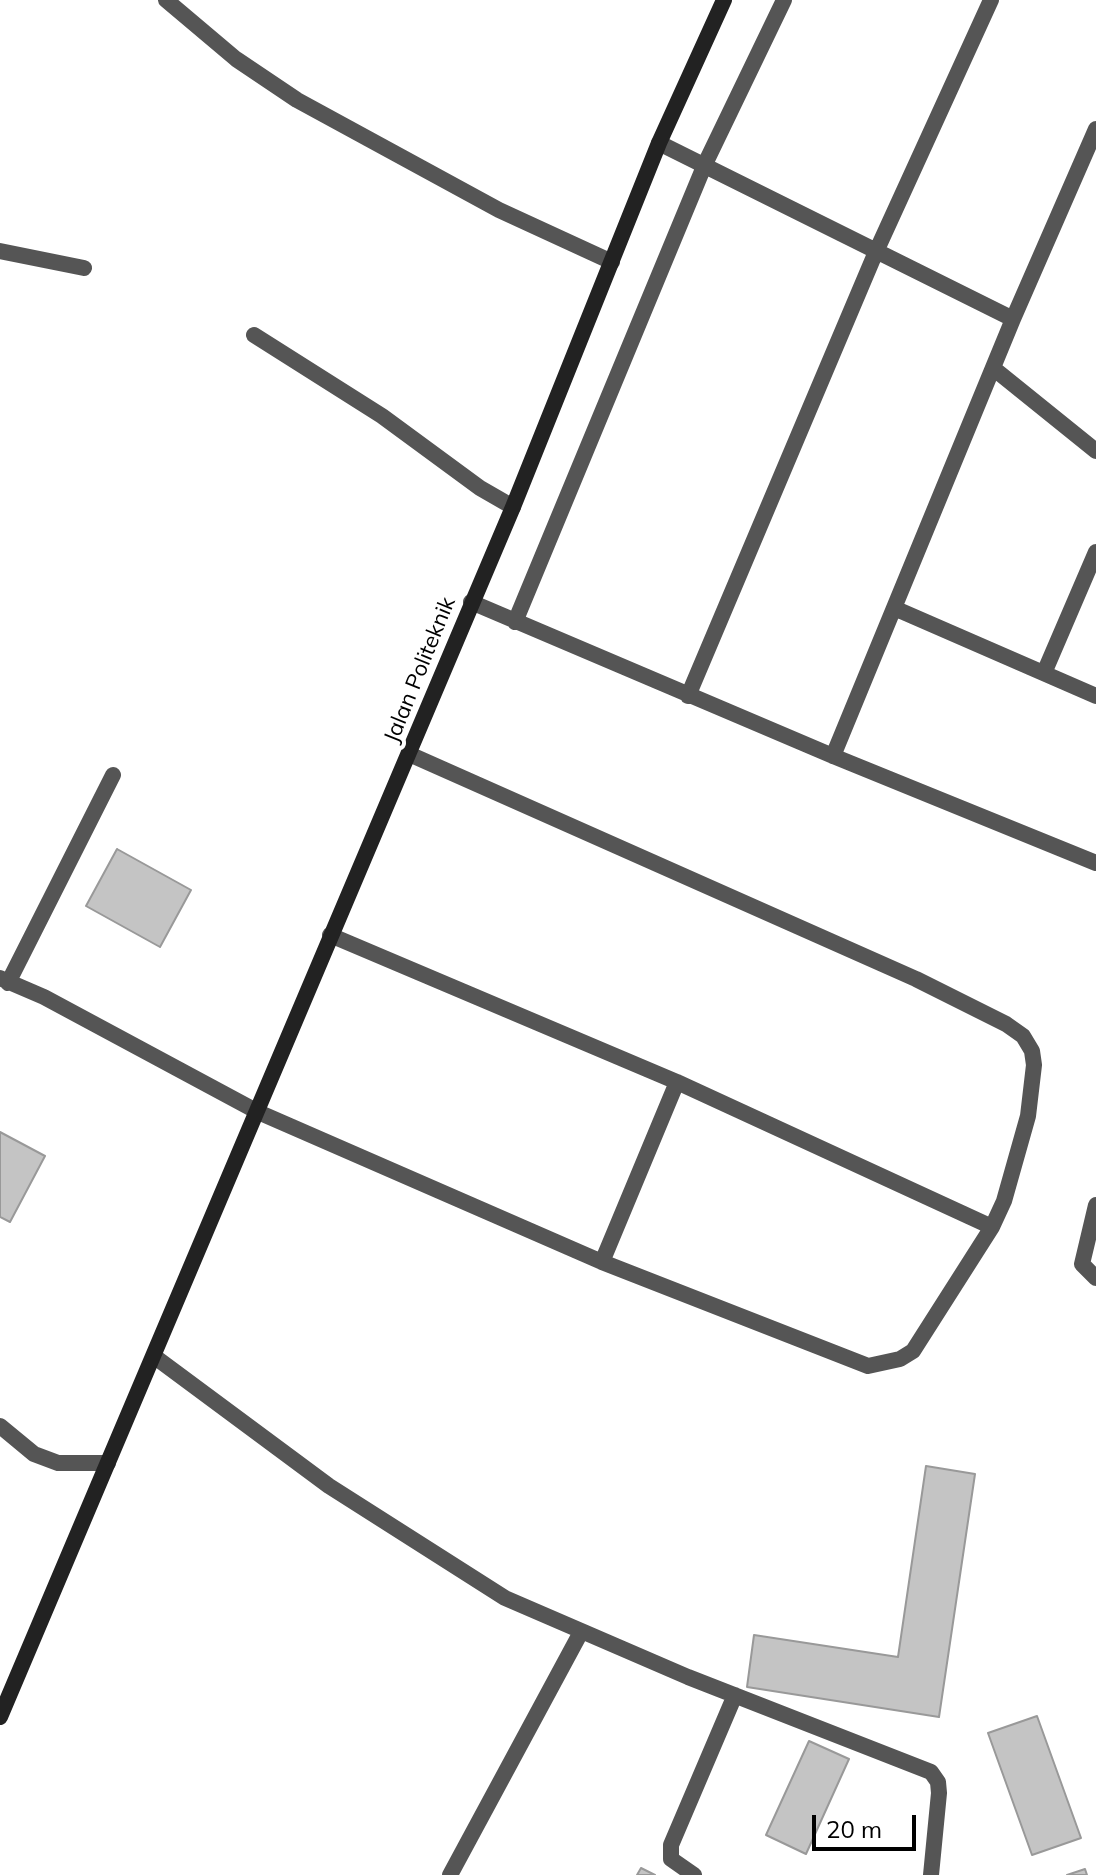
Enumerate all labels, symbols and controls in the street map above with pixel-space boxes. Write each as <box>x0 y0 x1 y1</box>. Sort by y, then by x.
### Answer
street label: Jalan Politeknik <box>379 593 461 747</box>
scale bar <box>816 1799 920 1849</box>
text: 20 m <box>826 1814 882 1844</box>

